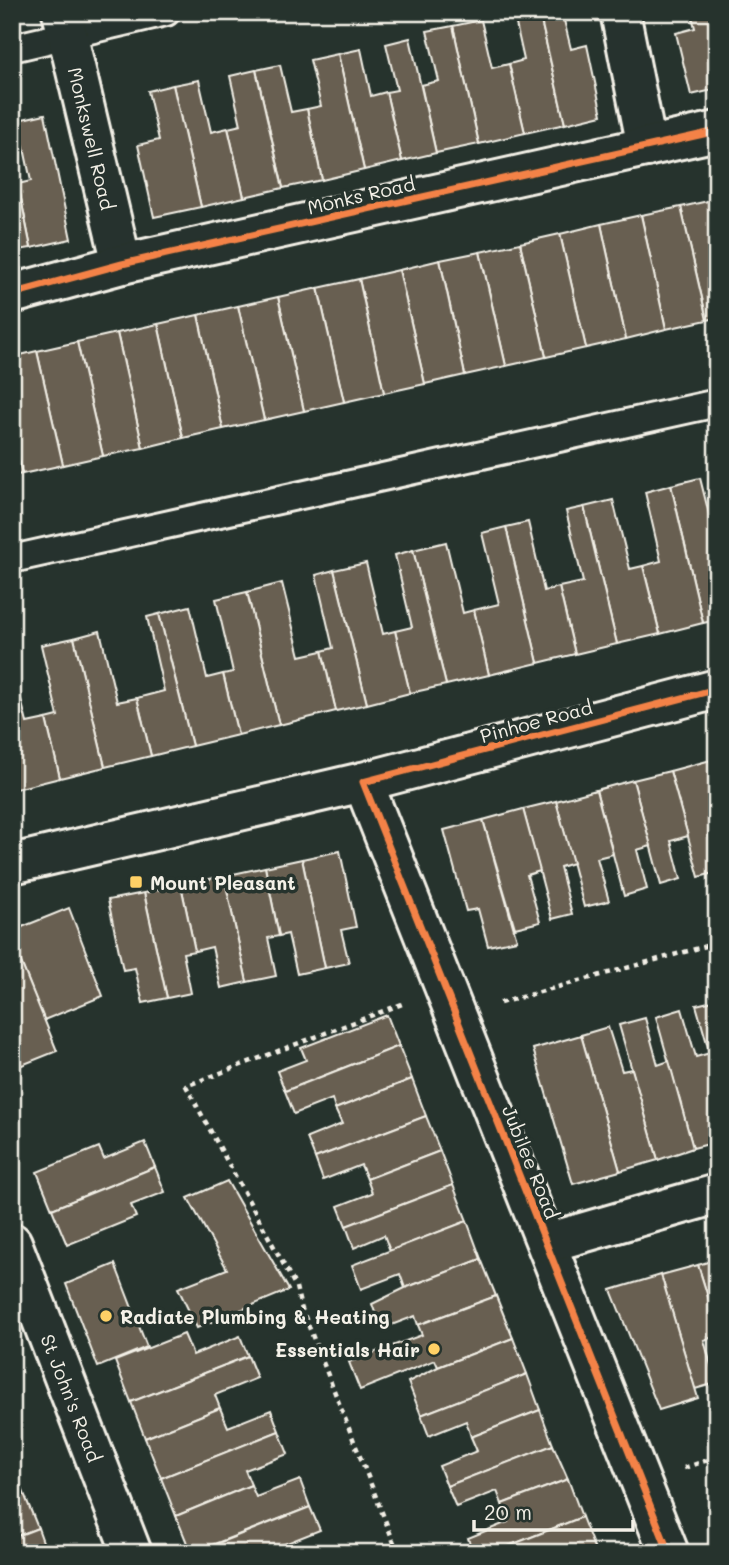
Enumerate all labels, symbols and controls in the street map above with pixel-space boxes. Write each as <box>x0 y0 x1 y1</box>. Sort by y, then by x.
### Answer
street label: Monkswell Road <box>63 65 121 212</box>
street label: Monks Road <box>305 170 417 220</box>
street label: Pinhoe Road <box>477 694 595 748</box>
place label: Mount Pleasant <box>150 870 296 895</box>
marker: Mount Pleasant <box>128 874 144 890</box>
street label: Jubilee Road <box>497 1101 565 1223</box>
place label: Radiate Plumbing & Heating <box>120 1304 390 1329</box>
marker: Radiate Plumbing & Heating <box>98 1308 114 1324</box>
street label: St John's Road <box>36 1330 108 1465</box>
place label: Essentials Hair <box>275 1337 420 1362</box>
marker: Essentials Hair <box>426 1341 442 1357</box>
scale bar <box>474 1488 633 1532</box>
text: 20 m <box>484 1498 532 1525</box>

